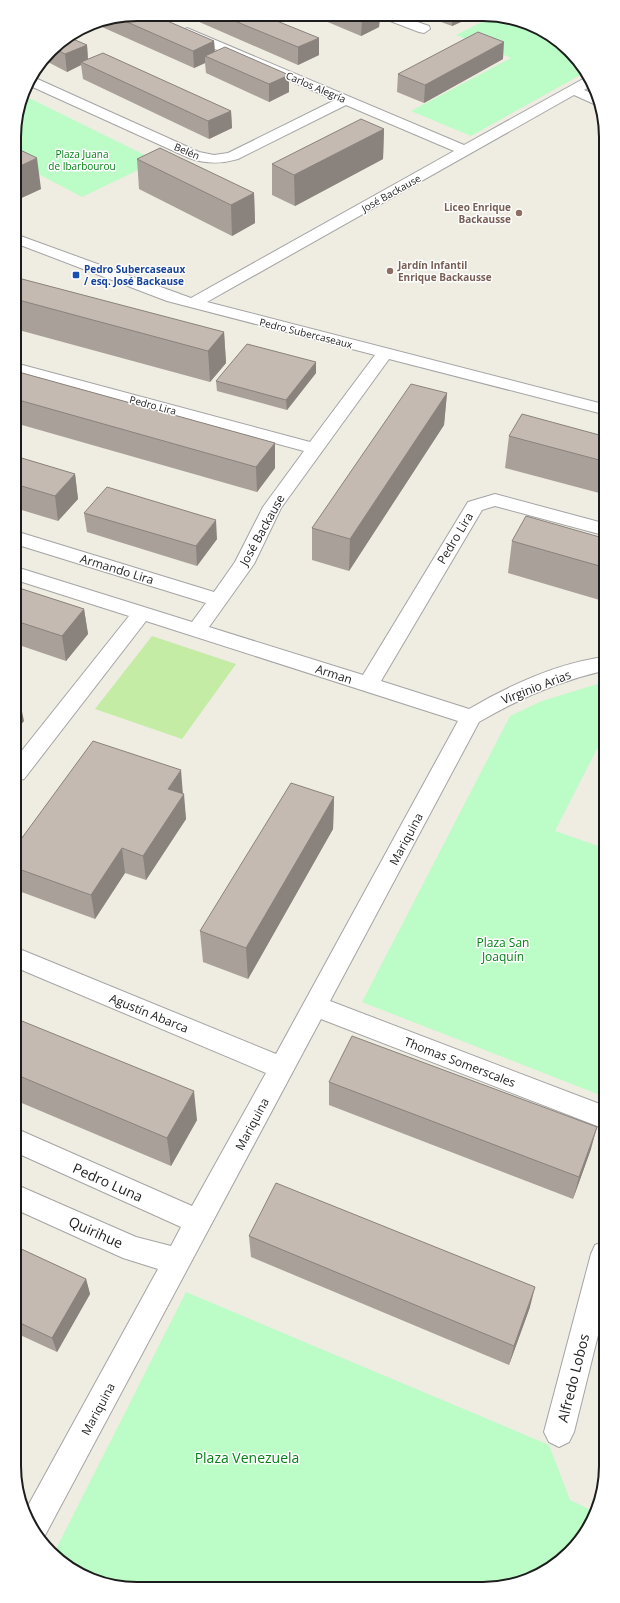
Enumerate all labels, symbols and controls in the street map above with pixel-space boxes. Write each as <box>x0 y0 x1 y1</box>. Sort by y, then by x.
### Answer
street label: Carlos Alegría <box>284 68 348 106</box>
street label: Belén <box>172 139 202 163</box>
park label: Plaza Juana de Ibarbourou <box>48 147 116 173</box>
street label: José Backause <box>358 171 424 216</box>
place label: Liceo Enrique Backausse <box>444 200 511 226</box>
marker: Liceo Enrique Backausse <box>514 208 524 218</box>
place label: Jardín Infantil Enrique Backausse <box>397 258 492 284</box>
place label: Pedro Subercaseaux / esq. José Backause <box>84 262 185 288</box>
marker: Jardín Infantil Enrique Backausse <box>385 266 395 276</box>
marker: Pedro Subercaseaux / esq. José Backause <box>71 270 81 280</box>
street label: Pedro Subercaseaux <box>258 315 355 352</box>
street label: Pedro Lira <box>128 392 178 418</box>
street label: José Backause <box>235 491 289 570</box>
street label: Pedro Lira <box>433 509 477 567</box>
street label: Armando Lira <box>78 550 156 588</box>
street label: Arman <box>313 660 355 688</box>
street label: Virginio Arias <box>499 666 574 708</box>
street label: Mariquina <box>385 810 427 868</box>
park label: Plaza San Joaquín <box>477 934 529 965</box>
street label: Agustín Abarca <box>107 989 191 1037</box>
street label: Thomas Somerscales <box>402 1033 518 1091</box>
street label: Mariquina <box>231 1095 273 1153</box>
street label: Pedro Luna <box>70 1158 146 1206</box>
street label: Quirihue <box>66 1212 126 1252</box>
street label: Alfredo Lobos <box>553 1331 593 1424</box>
street label: Mariquina <box>77 1380 119 1438</box>
park label: Plaza Venezuela <box>195 1448 299 1467</box>

